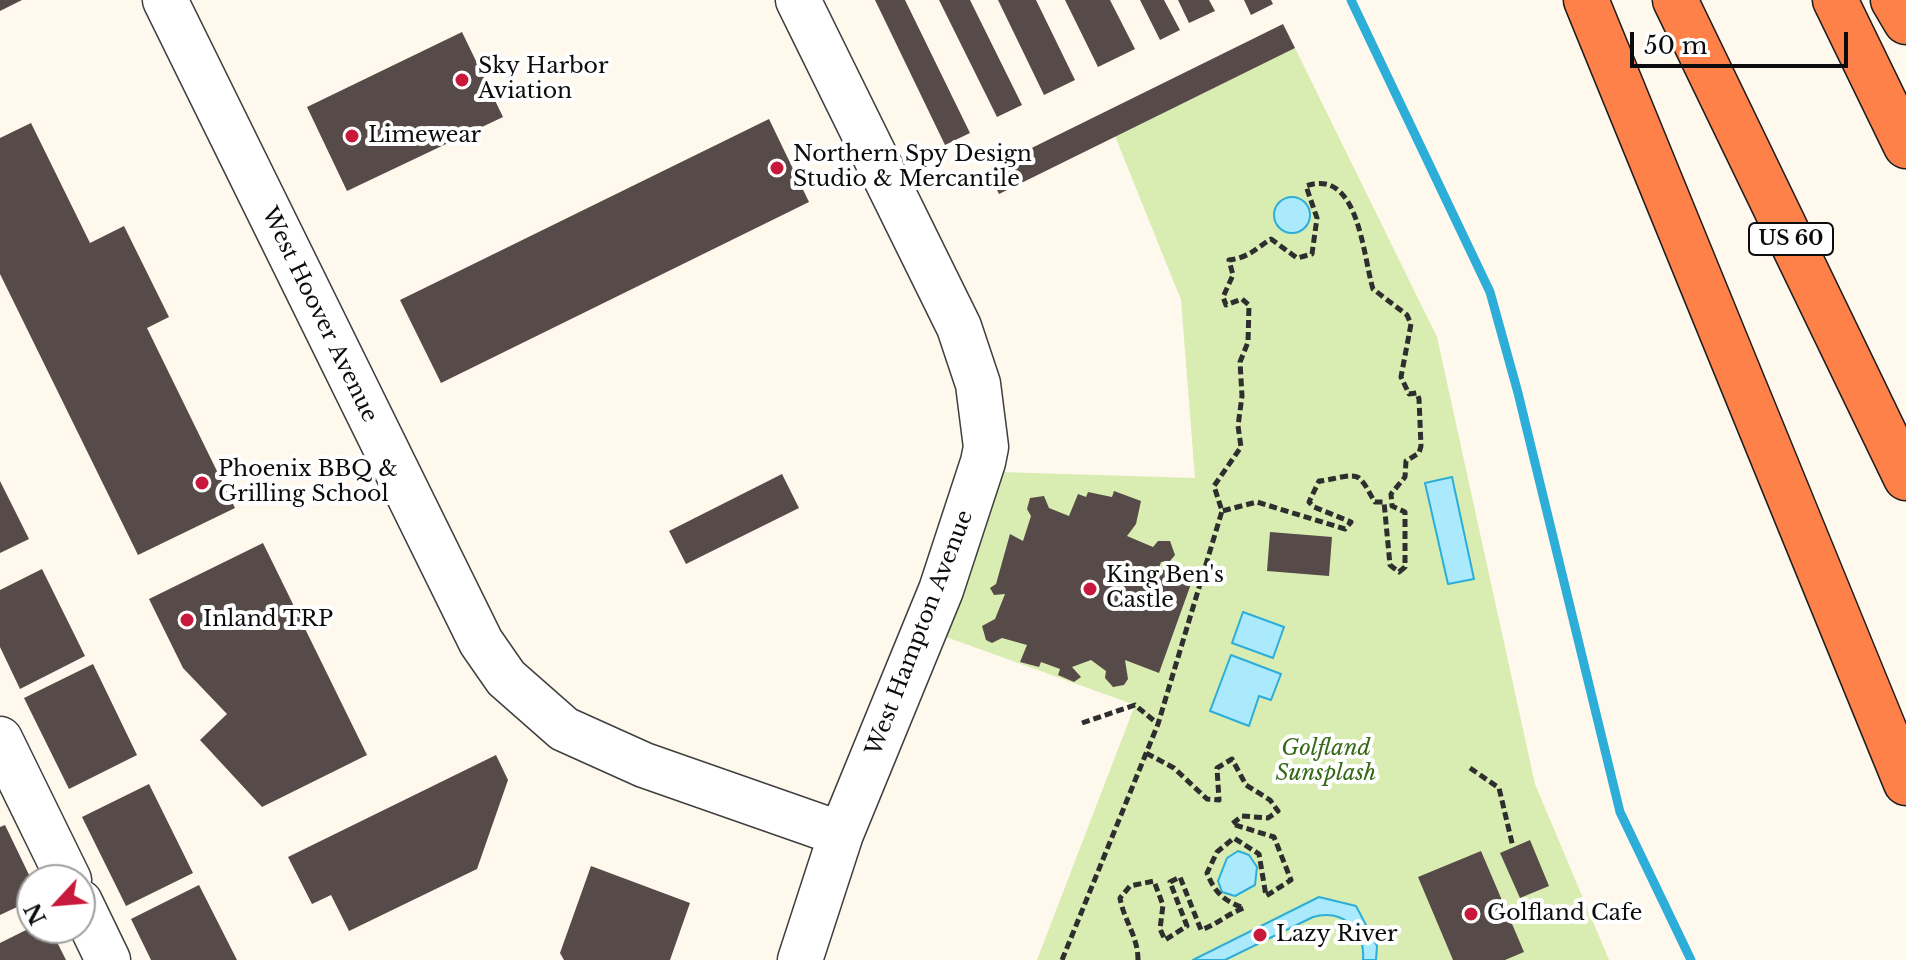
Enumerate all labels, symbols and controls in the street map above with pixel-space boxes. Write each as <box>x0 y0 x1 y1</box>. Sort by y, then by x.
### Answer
scale bar <box>1634 16 1852 66</box>
text: 50 m <box>1644 31 1707 60</box>
place label: Sky Harbor Aviation <box>478 54 608 106</box>
marker: Sky Harbor Aviation <box>453 71 471 89</box>
place label: Limewear <box>368 123 481 149</box>
marker: Limewear <box>343 127 361 145</box>
place label: Northern Spy Design Studio & Mercantile <box>793 142 1032 194</box>
marker: Northern Spy Design Studio & Mercantile <box>768 159 786 177</box>
street label: West Hoover Avenue <box>255 203 383 427</box>
road number: US 60 <box>1749 223 1833 255</box>
place label: Phoenix BBQ & Grilling School <box>218 457 398 508</box>
marker: Phoenix BBQ & Grilling School <box>193 474 211 492</box>
street label: West Hampton Avenue <box>861 507 979 759</box>
place label: King Ben's Castle <box>1106 563 1224 614</box>
marker: King Ben's Castle <box>1081 580 1099 598</box>
place label: Inland TRP <box>203 607 333 633</box>
marker: Inland TRP <box>178 611 196 629</box>
park label: Golfland Sunsplash <box>1276 736 1376 788</box>
north arrow <box>16 864 96 944</box>
text: N <box>19 899 52 929</box>
place label: Golfland Cafe <box>1487 901 1642 927</box>
marker: Golfland Cafe <box>1462 905 1480 923</box>
place label: Lazy River <box>1276 922 1398 948</box>
marker: Lazy River <box>1251 926 1269 944</box>

